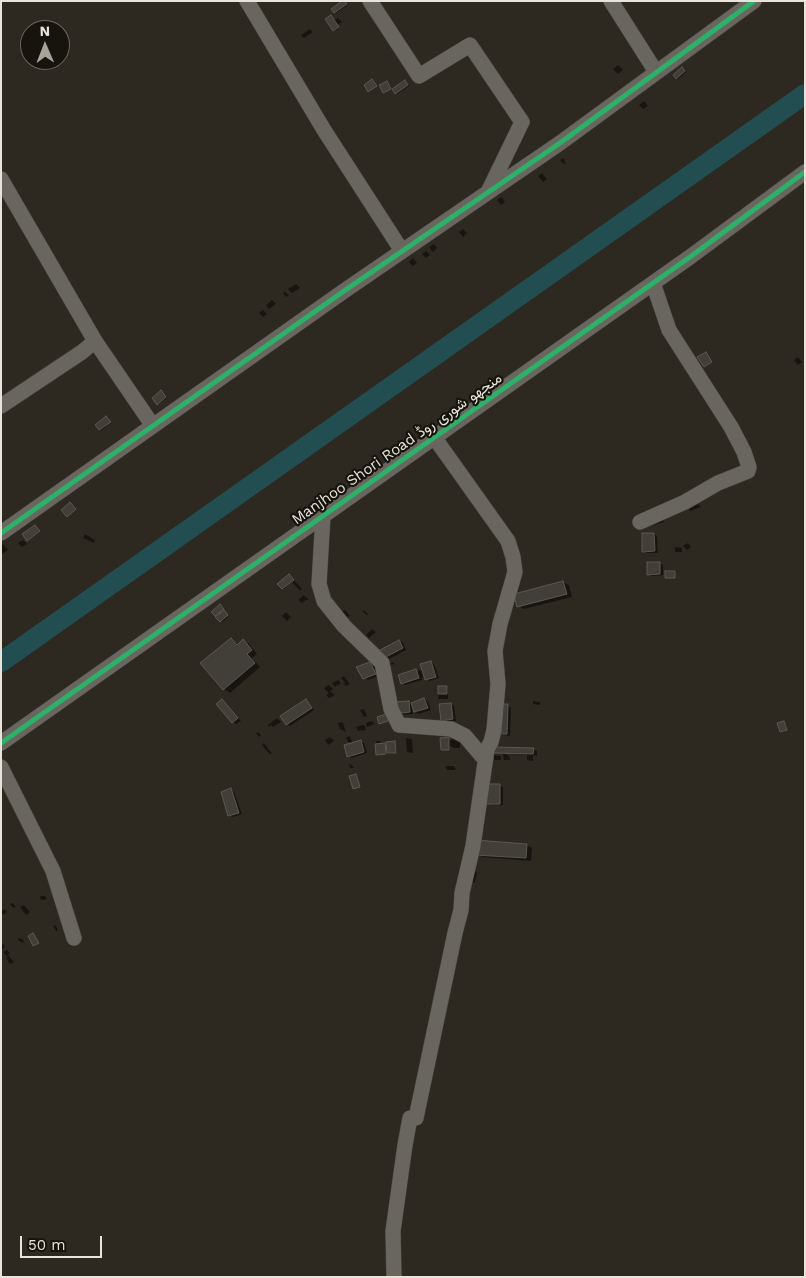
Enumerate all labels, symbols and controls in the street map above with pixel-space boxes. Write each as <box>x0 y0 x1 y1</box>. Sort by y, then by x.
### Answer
north arrow <box>20 20 70 70</box>
text: N <box>39 23 50 39</box>
street label: Manjhoo Shori Road منجھو شوری روڈ <box>288 369 506 529</box>
scale bar <box>22 1226 105 1258</box>
text: 50 m <box>28 1236 65 1254</box>

